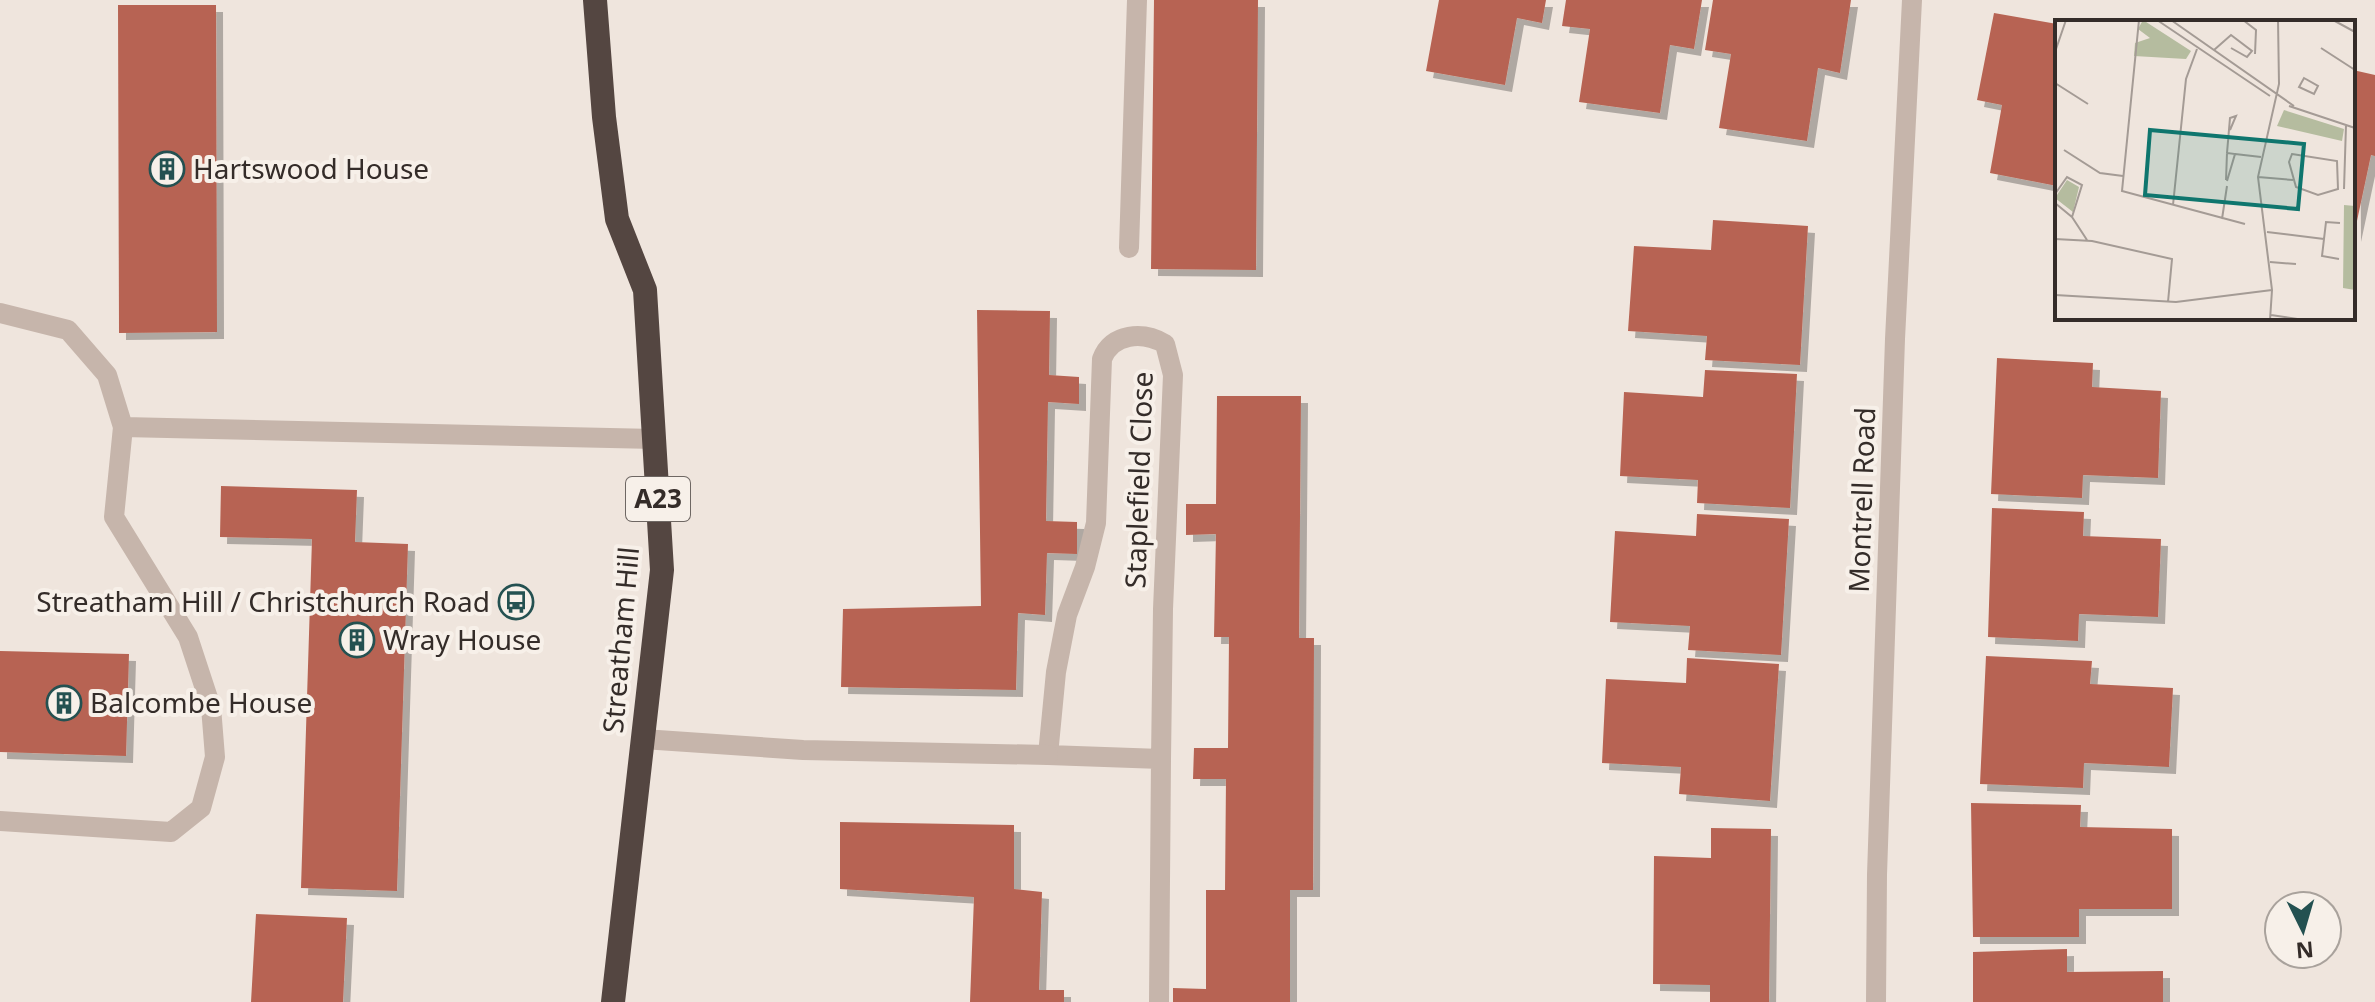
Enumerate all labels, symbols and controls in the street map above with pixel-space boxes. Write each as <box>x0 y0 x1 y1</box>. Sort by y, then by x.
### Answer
inset map <box>2055 20 2355 320</box>
place label: Hartswood House <box>193 149 429 187</box>
building icon: Hartswood House <box>148 150 186 188</box>
street label: Staplefield Close <box>1115 371 1161 589</box>
street label: Montrell Road <box>1839 407 1883 593</box>
road number: A23 <box>626 477 690 521</box>
street label: Streatham Hill <box>593 545 647 735</box>
place label: Streatham Hill / Christchurch Road <box>36 582 490 620</box>
bus stop icon: Streatham Hill / Christchurch Road <box>497 583 535 621</box>
place label: Wray House <box>383 620 541 658</box>
building icon: Wray House <box>338 621 376 659</box>
place label: Balcombe House <box>90 683 312 721</box>
building icon: Balcombe House <box>45 684 83 722</box>
north arrow <box>2263 890 2343 970</box>
text: N <box>2295 935 2315 967</box>

